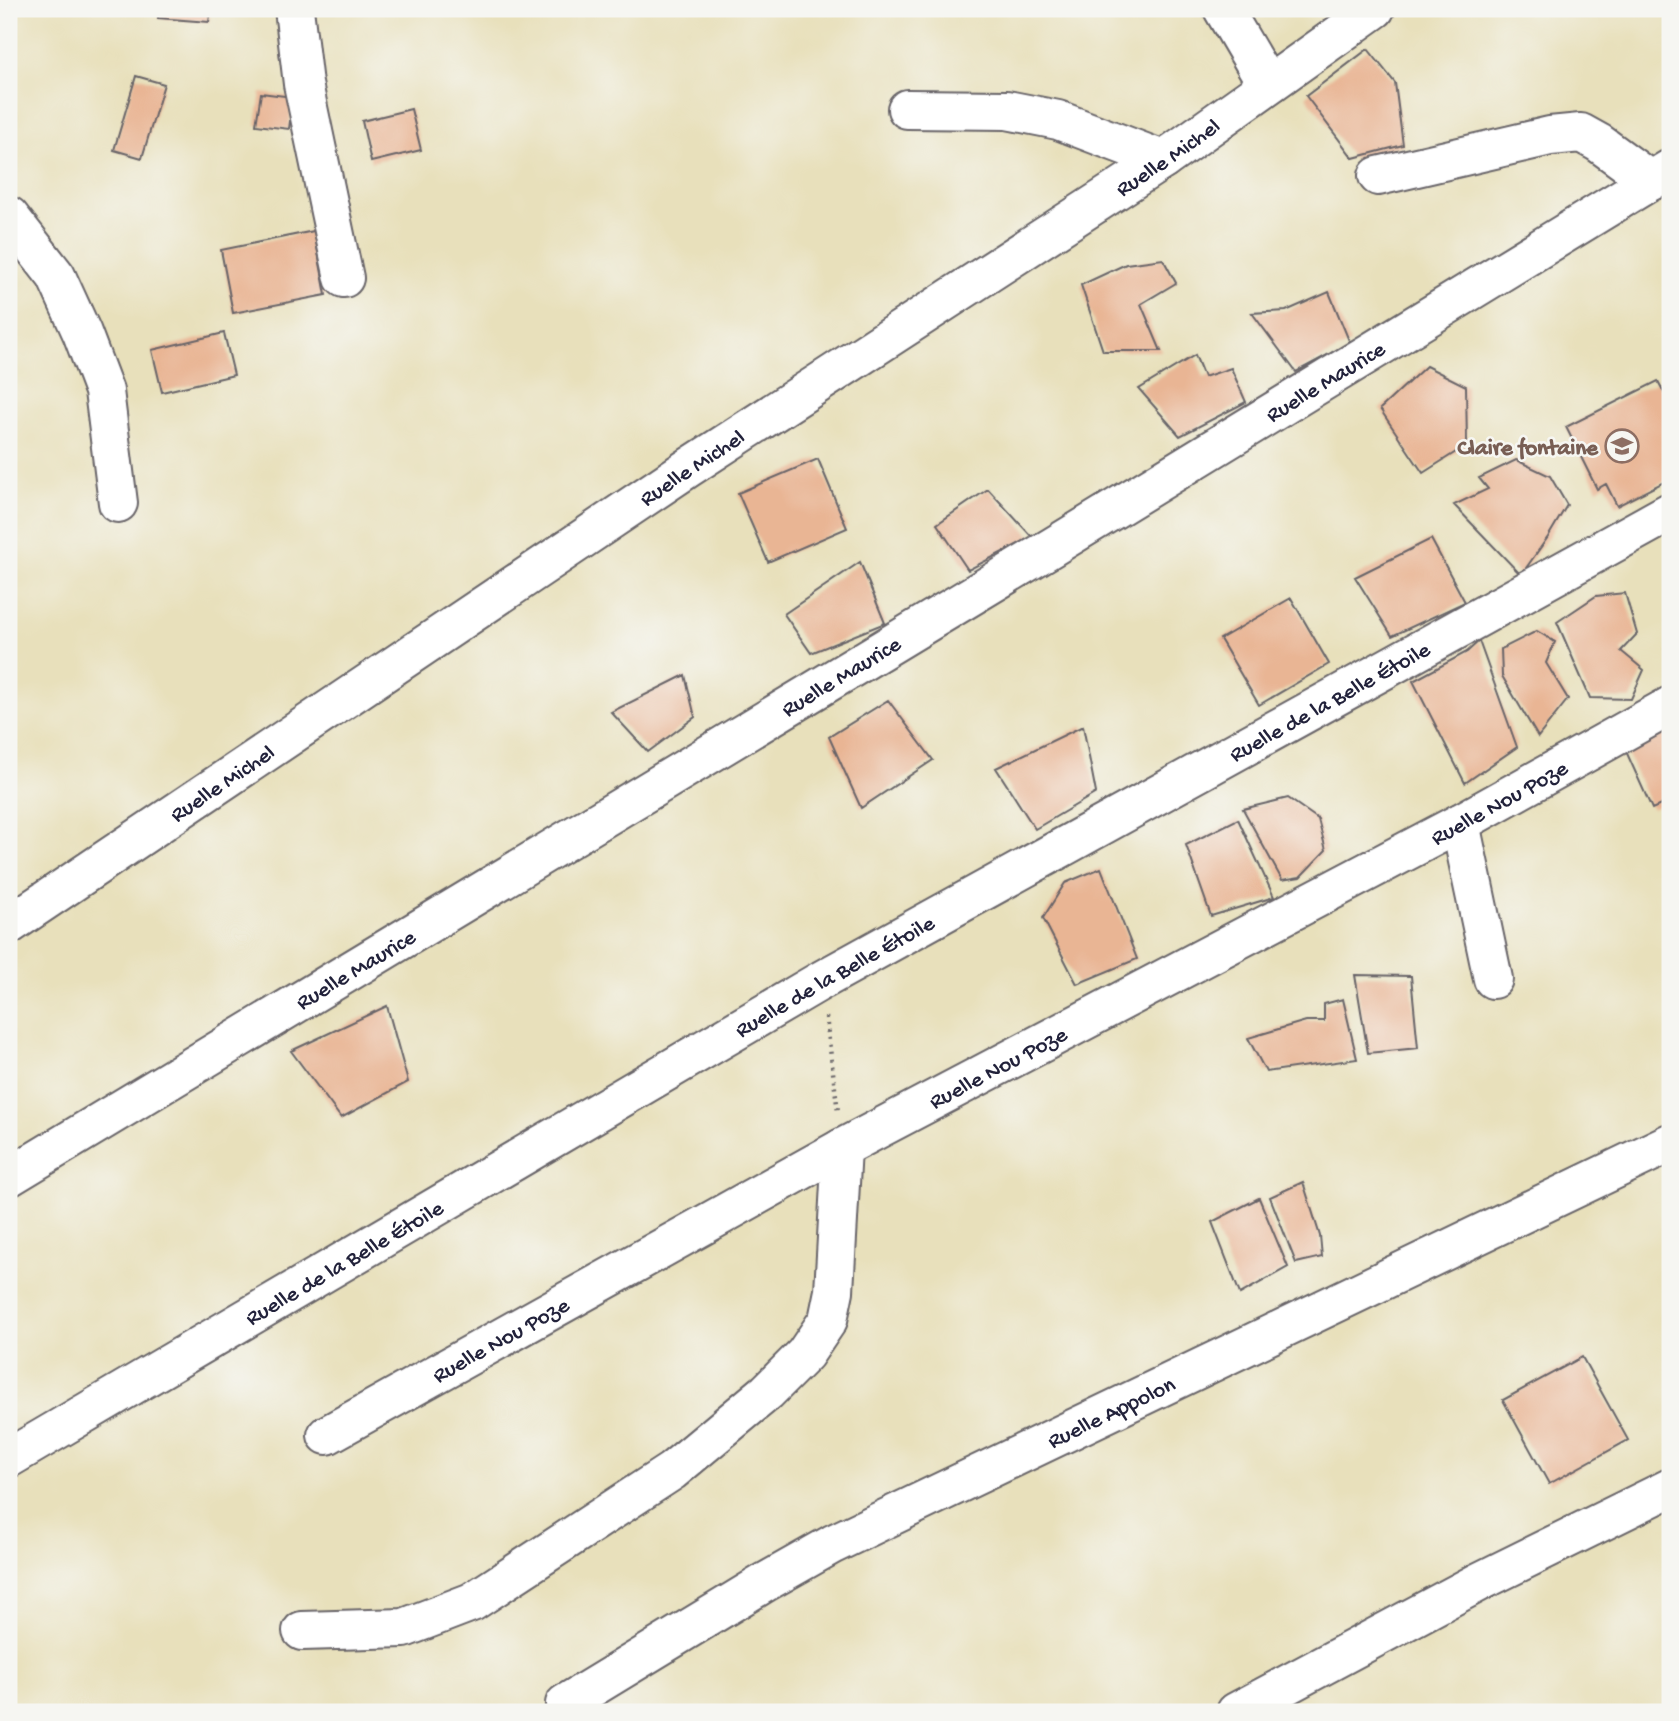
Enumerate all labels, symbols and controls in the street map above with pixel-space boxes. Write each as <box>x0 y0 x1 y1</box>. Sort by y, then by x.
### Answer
street label: Ruelle Michel <box>1112 114 1226 204</box>
street label: Ruelle Maurice <box>1262 336 1392 430</box>
street label: Ruelle Michel <box>635 425 751 514</box>
school or university icon: Claire fontaine <box>1603 427 1641 465</box>
place label: Claire fontaine <box>1457 436 1599 463</box>
street label: Ruelle Maurice <box>777 631 908 724</box>
street label: Ruelle de la Belle Étoile <box>1225 637 1437 770</box>
street label: Ruelle Michel <box>166 740 281 830</box>
street label: Ruelle Nou Poze <box>1427 755 1574 853</box>
street label: Ruelle de la Belle Étoile <box>731 910 941 1045</box>
street label: Ruelle Maurice <box>292 924 422 1018</box>
street label: Ruelle Nou Poze <box>925 1022 1073 1117</box>
street label: Ruelle de la Belle Étoile <box>241 1195 450 1333</box>
street label: Ruelle Nou Poze <box>429 1292 576 1390</box>
street label: Ruelle Appolon <box>1044 1372 1180 1456</box>

